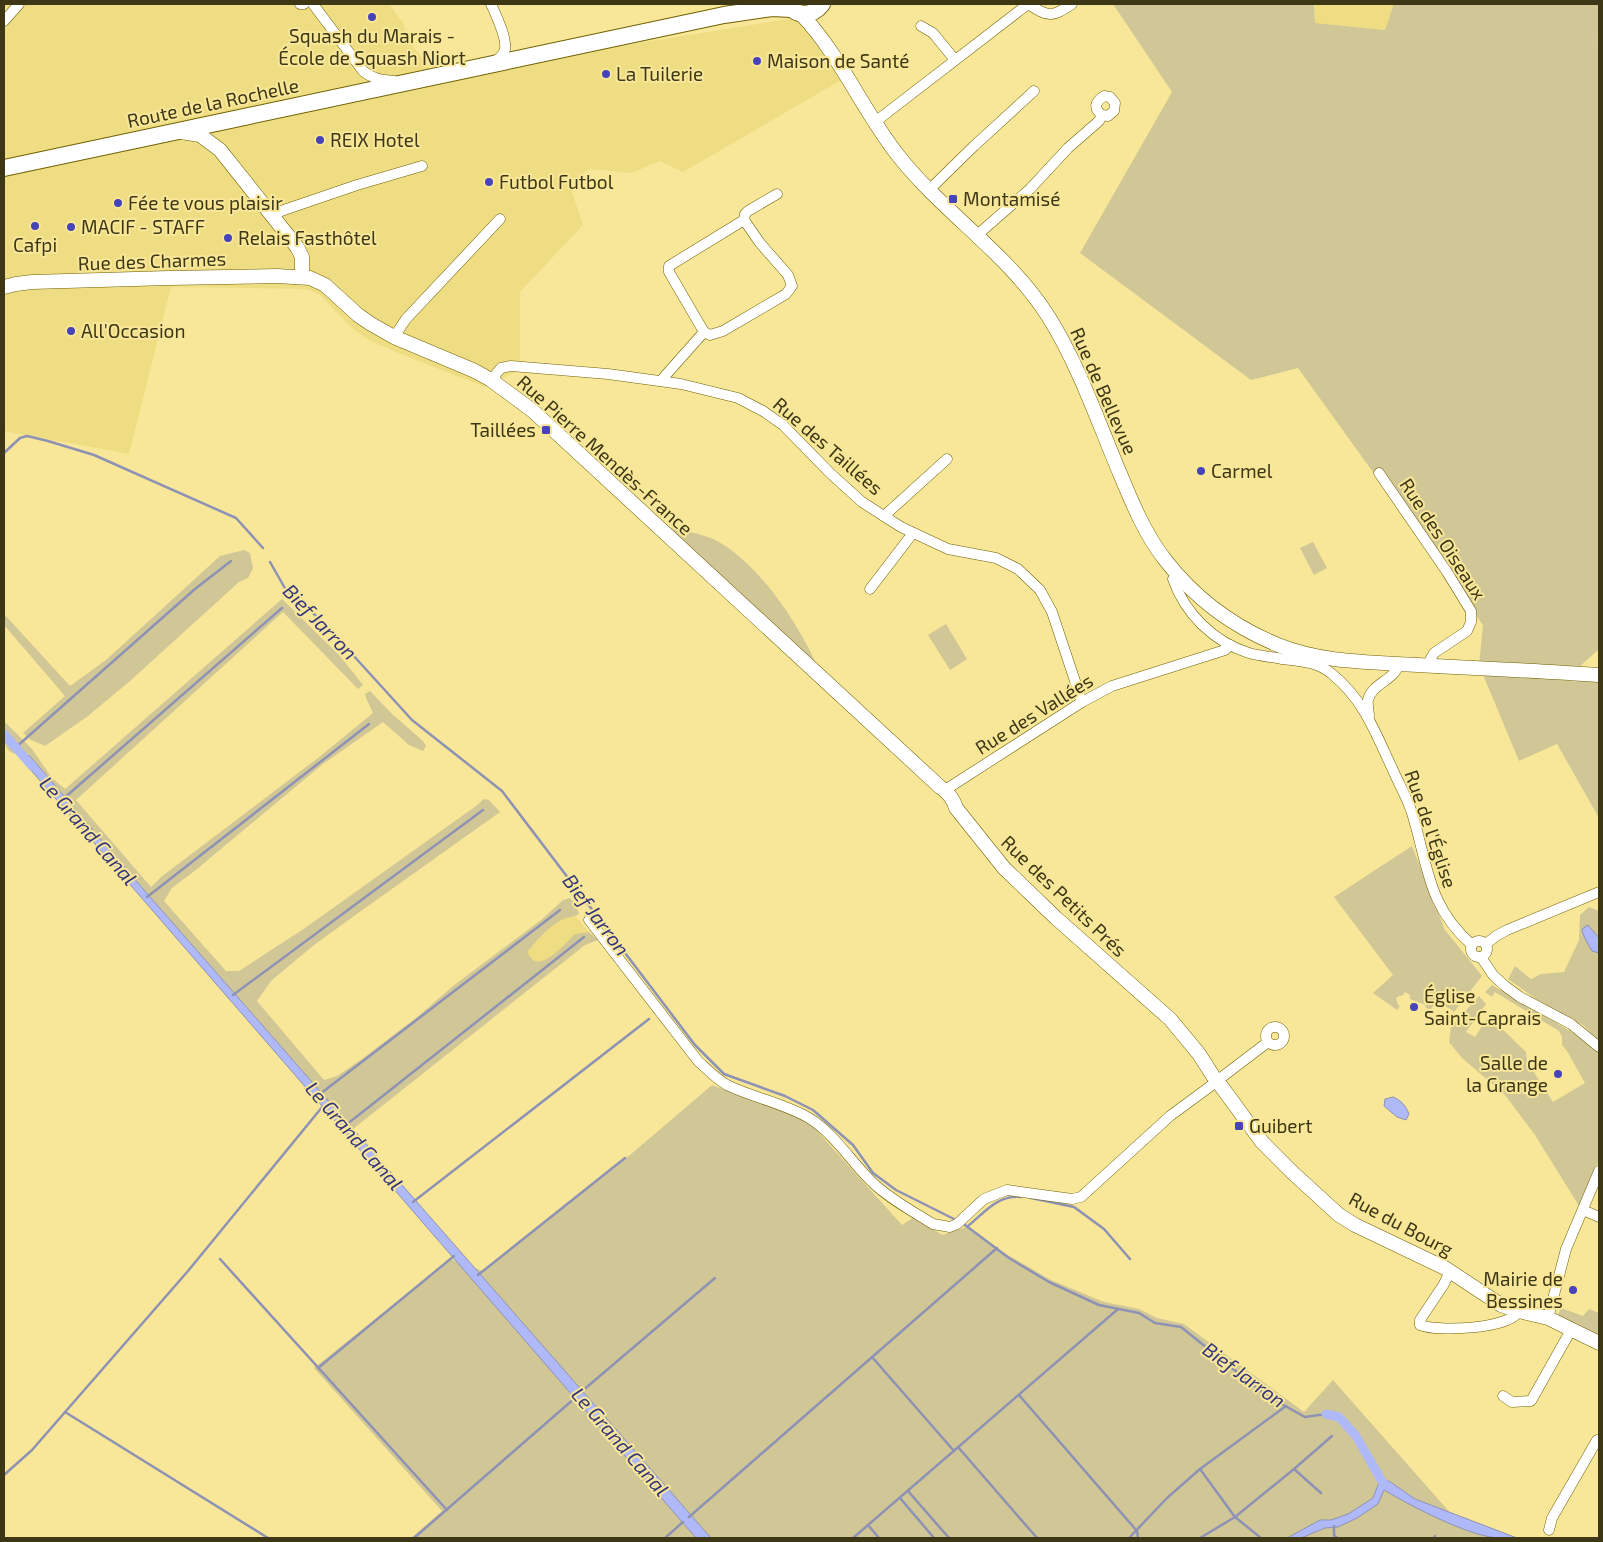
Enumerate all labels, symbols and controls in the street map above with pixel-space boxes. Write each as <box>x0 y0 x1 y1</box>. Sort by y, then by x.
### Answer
marker: Squash du Marais - École de Squash Niort <box>366 11 378 23</box>
place label: Squash du Marais - École de Squash Niort <box>278 24 466 69</box>
place label: Maison de Santé <box>767 49 909 72</box>
marker: Maison de Santé <box>751 55 763 67</box>
place label: La Tuilerie <box>616 62 703 85</box>
marker: La Tuilerie <box>600 68 612 80</box>
street label: Route de la Rochelle <box>125 73 301 132</box>
place label: REIX Hotel <box>330 128 420 151</box>
marker: REIX Hotel <box>314 134 326 146</box>
place label: Futbol Futbol <box>499 170 614 193</box>
marker: Futbol Futbol <box>483 176 495 188</box>
place label: Montamisé <box>963 187 1060 210</box>
place label: Fée te vous plaisir <box>128 191 283 214</box>
marker: Montamisé <box>947 193 959 205</box>
marker: Fée te vous plaisir <box>112 197 124 209</box>
place label: MACIF - STAFF <box>81 215 205 238</box>
marker: Cafpi <box>29 220 41 232</box>
marker: MACIF - STAFF <box>65 221 77 233</box>
place label: Relais Fasthôtel <box>238 226 377 249</box>
marker: Relais Fasthôtel <box>222 232 234 244</box>
place label: Cafpi <box>13 233 57 256</box>
street label: Rue des Charmes <box>77 246 227 275</box>
place label: All'Occasion <box>81 319 185 342</box>
street label: Rue de Bellevue <box>1066 324 1143 458</box>
marker: All'Occasion <box>65 325 77 337</box>
street label: Rue Pierre Mendès-France <box>513 370 698 539</box>
street label: Rue des Taillées <box>769 392 888 499</box>
place label: Taillées <box>470 418 536 441</box>
marker: Taillées <box>540 424 552 436</box>
place label: Carmel <box>1211 459 1273 482</box>
marker: Carmel <box>1195 465 1207 477</box>
street label: Rue des Oiseaux <box>1396 474 1491 604</box>
water label: Bief Jarron <box>279 578 363 664</box>
street label: Rue des Vallées <box>971 668 1097 759</box>
street label: Rue de l'Église <box>1401 767 1462 891</box>
water label: Le Grand Canal <box>35 771 142 890</box>
street label: Rue des Petits Prés <box>997 830 1132 961</box>
water label: Bief Jarron <box>558 869 635 960</box>
place label: Église Saint-Caprais <box>1424 984 1541 1029</box>
marker: Église Saint-Caprais <box>1408 1001 1420 1013</box>
place label: Salle de la Grange <box>1466 1051 1548 1096</box>
marker: Salle de la Grange <box>1552 1068 1564 1080</box>
water label: Le Grand Canal <box>301 1076 408 1195</box>
place label: Guibert <box>1249 1114 1312 1137</box>
marker: Guibert <box>1233 1120 1245 1132</box>
street label: Rue du Bourg <box>1345 1187 1458 1261</box>
place label: Mairie de Bessines <box>1483 1267 1563 1312</box>
marker: Mairie de Bessines <box>1567 1284 1579 1296</box>
water label: Bief Jarron <box>1199 1336 1291 1412</box>
water label: Le Grand Canal <box>567 1382 674 1501</box>

